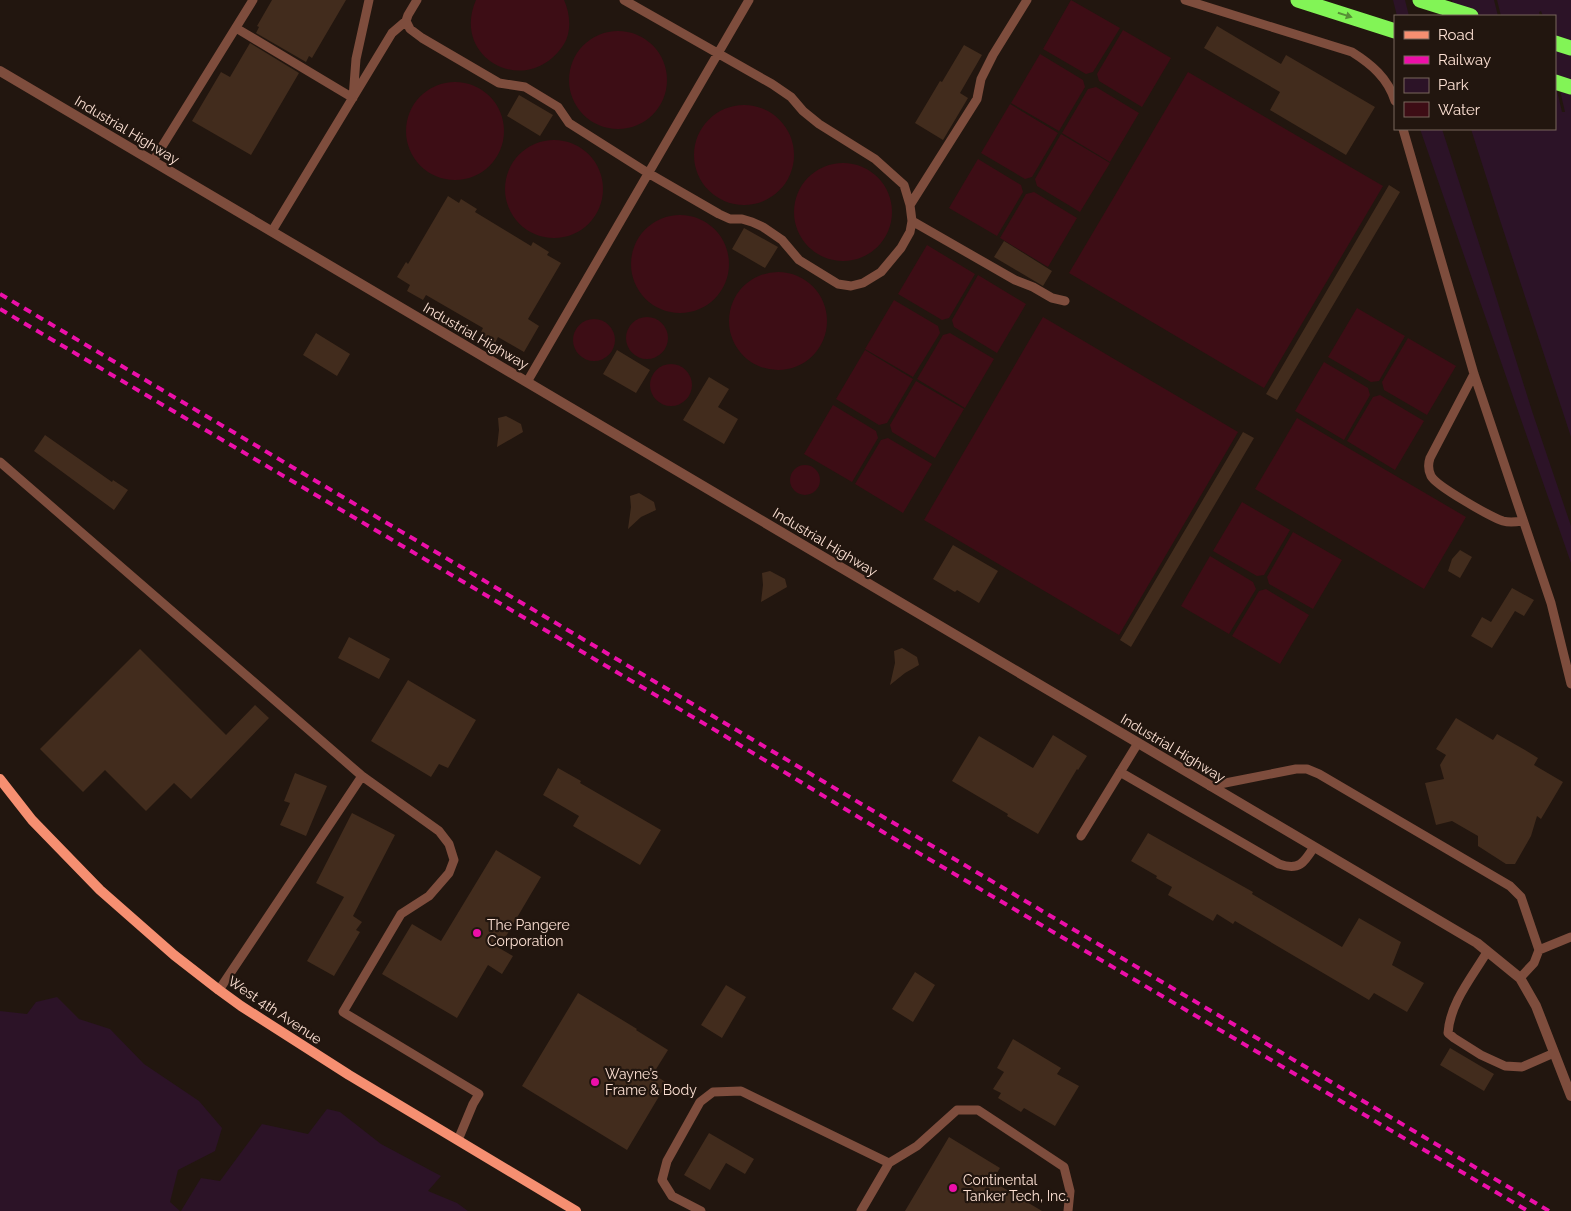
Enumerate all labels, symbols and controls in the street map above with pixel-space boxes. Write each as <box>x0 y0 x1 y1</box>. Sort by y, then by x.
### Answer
one-way arrow <box>1337 11 1352 19</box>
legend <box>1394 15 1556 130</box>
text: Road <box>1438 26 1474 44</box>
text: Railway <box>1438 51 1491 69</box>
text: Park <box>1438 76 1469 94</box>
street label: Industrial Highway <box>72 93 182 168</box>
text: Water <box>1438 101 1481 119</box>
street label: Industrial Highway <box>421 299 532 373</box>
street label: Industrial Highway <box>770 505 880 580</box>
street label: Industrial Highway <box>1118 711 1228 786</box>
place label: The Pangere Corporation <box>487 917 570 949</box>
marker: The Pangere Corporation <box>471 927 483 939</box>
street label: West 4th Avenue <box>225 973 325 1047</box>
place label: Wayne’s Frame & Body <box>605 1066 697 1098</box>
marker: Wayne’s Frame & Body <box>589 1076 601 1088</box>
place label: Continental Tanker Tech, Inc. <box>963 1172 1069 1204</box>
marker: Continental Tanker Tech, Inc. <box>947 1182 959 1194</box>

